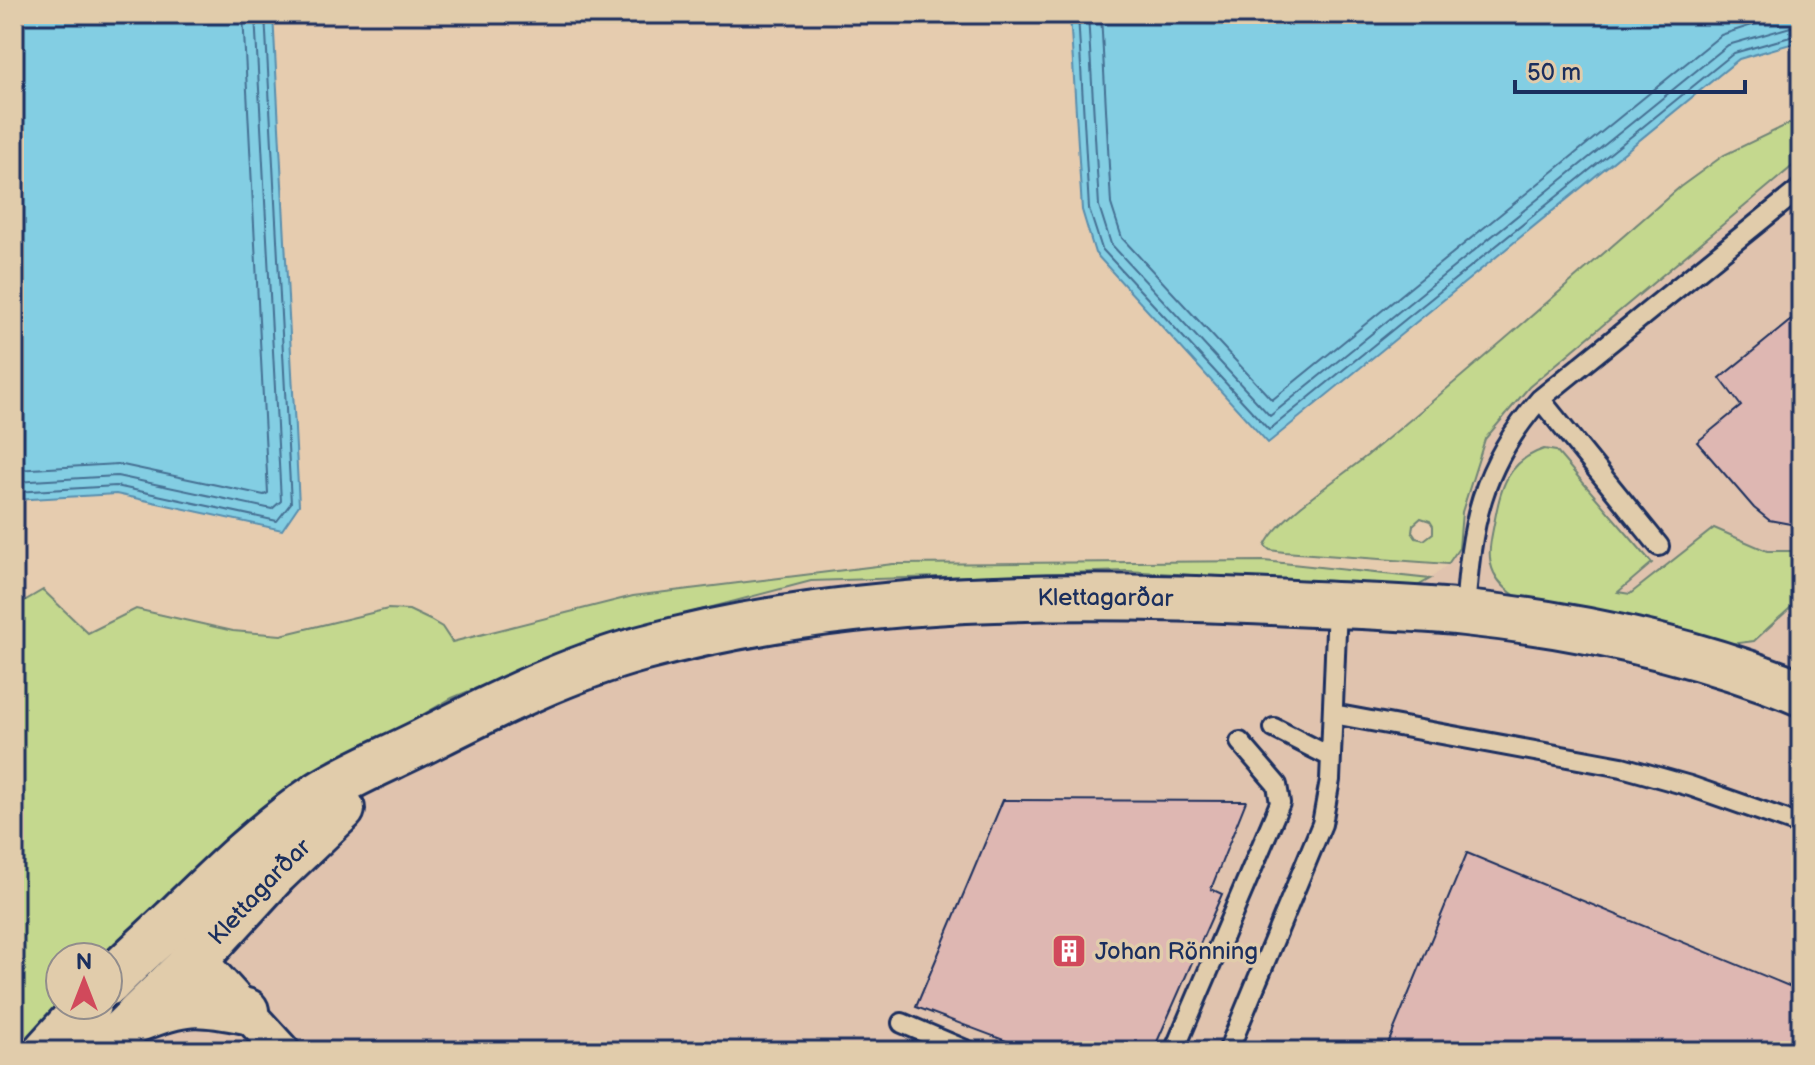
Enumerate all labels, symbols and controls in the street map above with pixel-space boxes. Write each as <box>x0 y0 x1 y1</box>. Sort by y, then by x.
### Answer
scale bar <box>1515 44 1745 94</box>
text: 50 m <box>1527 58 1581 87</box>
street label: Klettagarðar <box>1037 583 1174 613</box>
street label: Klettagarðar <box>202 833 317 951</box>
building icon: Johan Rönning <box>1050 932 1088 970</box>
place label: Johan Rönning <box>1095 937 1258 966</box>
north arrow <box>44 941 124 1021</box>
text: N <box>76 949 92 976</box>

